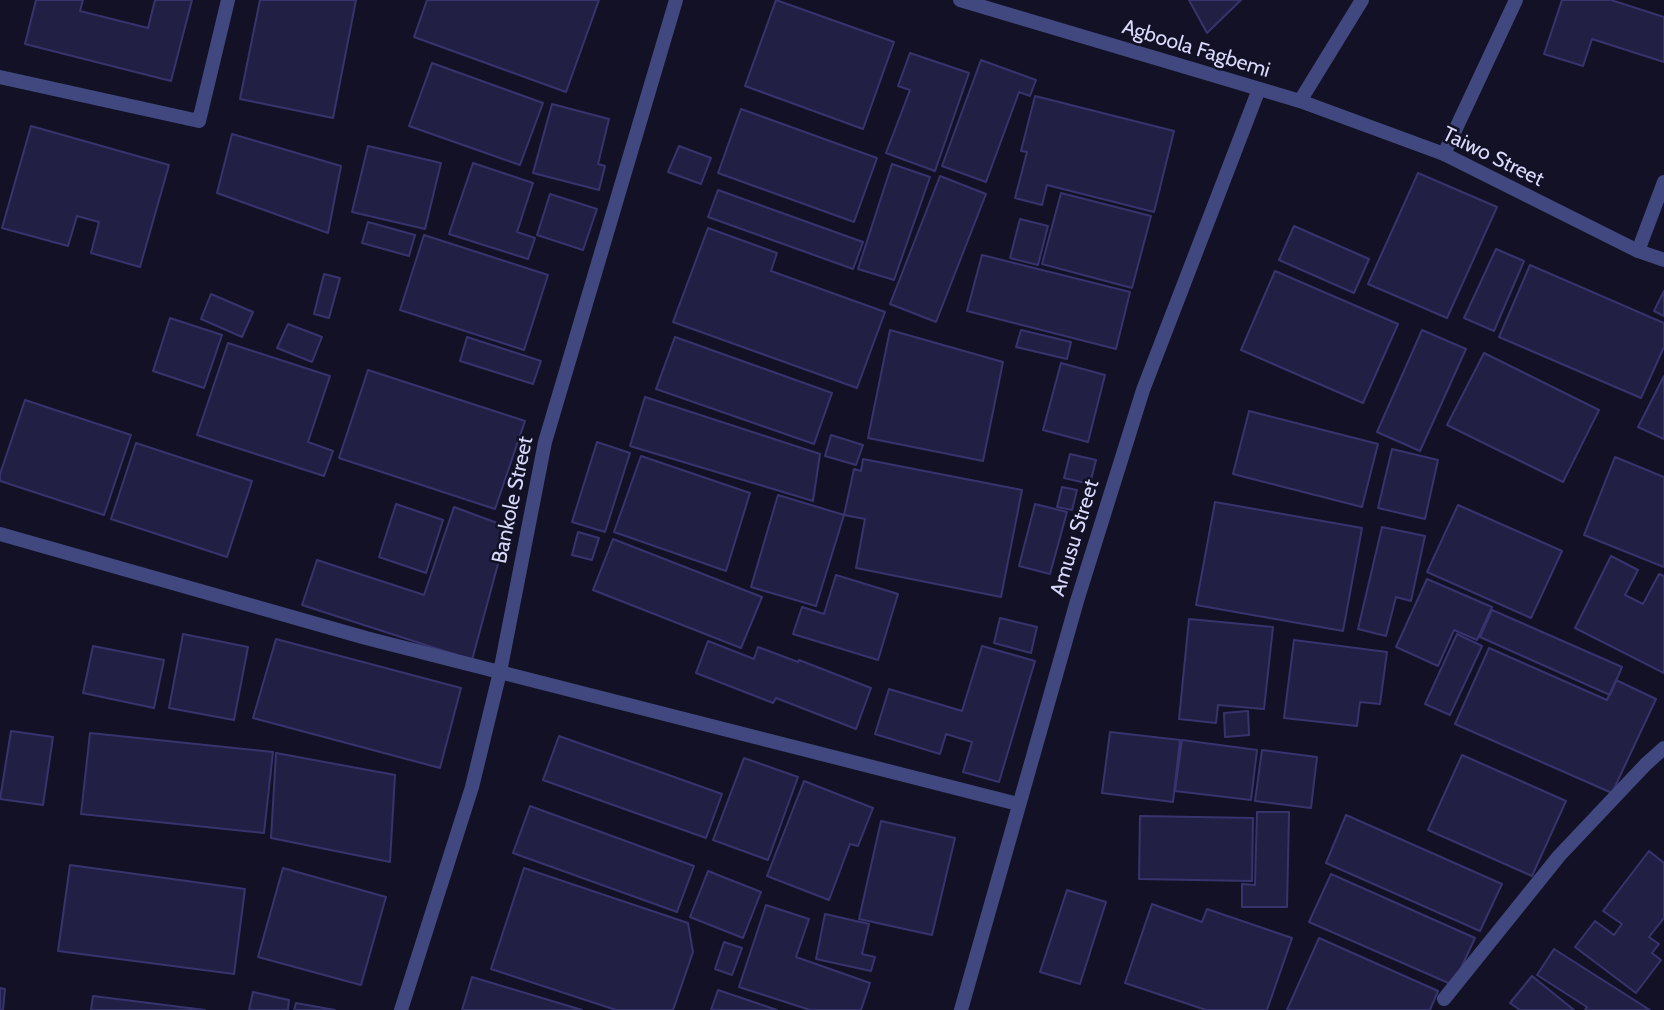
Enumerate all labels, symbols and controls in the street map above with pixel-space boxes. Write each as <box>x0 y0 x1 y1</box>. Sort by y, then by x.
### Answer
street label: Agboola Fagbemi <box>1119 15 1273 83</box>
street label: Taiwo Street <box>1438 122 1548 192</box>
street label: Bankole Street <box>487 434 539 566</box>
street label: Amusu Street <box>1045 477 1105 599</box>

